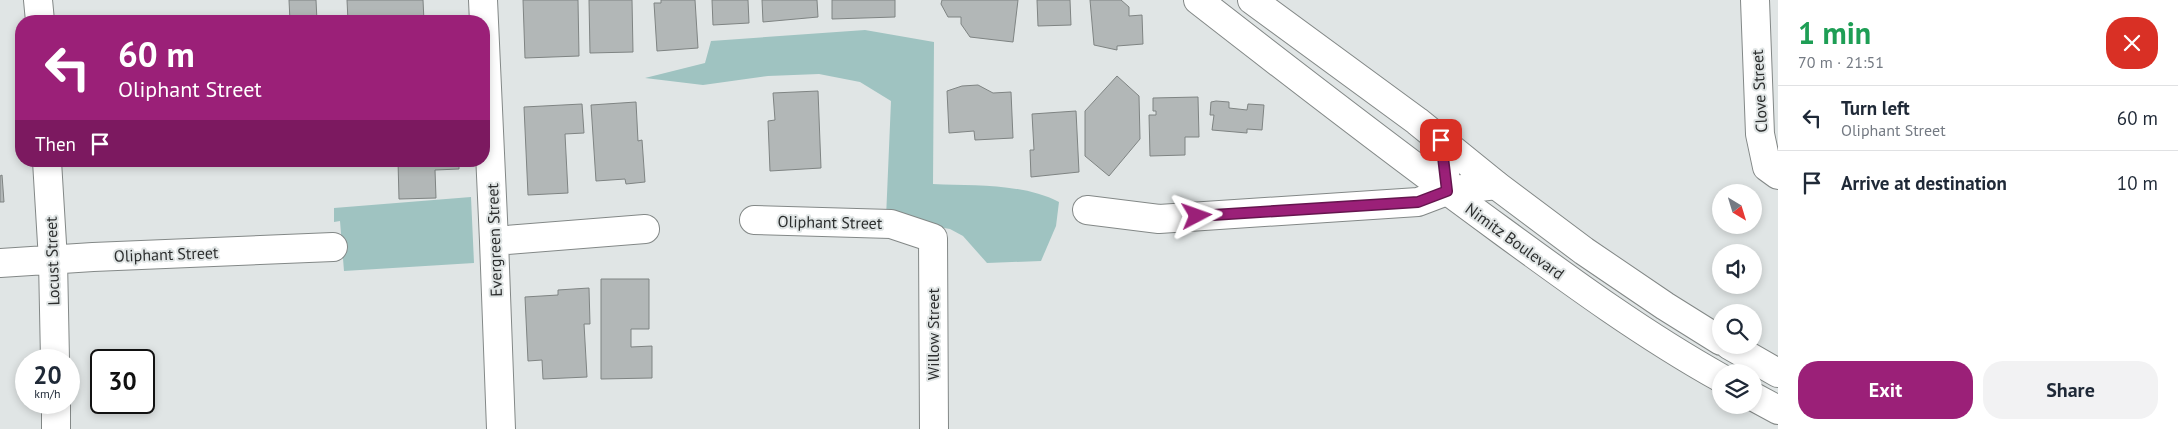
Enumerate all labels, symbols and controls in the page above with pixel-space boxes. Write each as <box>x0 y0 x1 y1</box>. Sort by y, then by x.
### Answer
text: 1 min <box>1798 13 1871 52</box>
button: close <box>2106 17 2158 69</box>
text: 60 m <box>118 31 195 77</box>
icon: left <box>35 35 100 100</box>
street label: Clove Street <box>1747 48 1771 133</box>
text: 70 m · 21:51 <box>1798 52 1884 72</box>
text: Oliphant Street <box>118 75 262 103</box>
text: Turn left <box>1841 96 1910 120</box>
icon: left <box>1798 104 1826 132</box>
text: 60 m <box>2117 106 2158 130</box>
pin <box>1420 119 1462 161</box>
text: Oliphant Street <box>1841 120 1946 140</box>
icon: arrive <box>1427 126 1455 154</box>
icon: arrive <box>86 130 114 158</box>
text: Then <box>35 132 76 156</box>
icon: arrive <box>1798 169 1826 197</box>
text: Arrive at destination <box>1841 171 2007 195</box>
text: 10 m <box>2117 171 2158 195</box>
street label: Evergreen Street <box>482 182 506 297</box>
north arrow <box>1712 184 1762 234</box>
map controls <box>1712 184 1762 414</box>
position arrow <box>1170 189 1222 241</box>
street label: Nimitz Boulevard <box>1462 198 1568 284</box>
street label: Oliphant Street <box>778 211 883 233</box>
street label: Locust Street <box>40 216 64 306</box>
street label: Oliphant Street <box>113 242 219 266</box>
button: sound <box>1712 244 1762 294</box>
street label: Willow Street <box>923 288 943 380</box>
button: search <box>1712 304 1762 354</box>
speed limit sign: 30 <box>90 349 155 414</box>
text: 20 <box>33 359 62 391</box>
button: Exit <box>1798 361 1973 419</box>
button: Share <box>1983 361 2158 419</box>
button: layers <box>1712 364 1762 414</box>
text: km/h <box>34 386 61 401</box>

